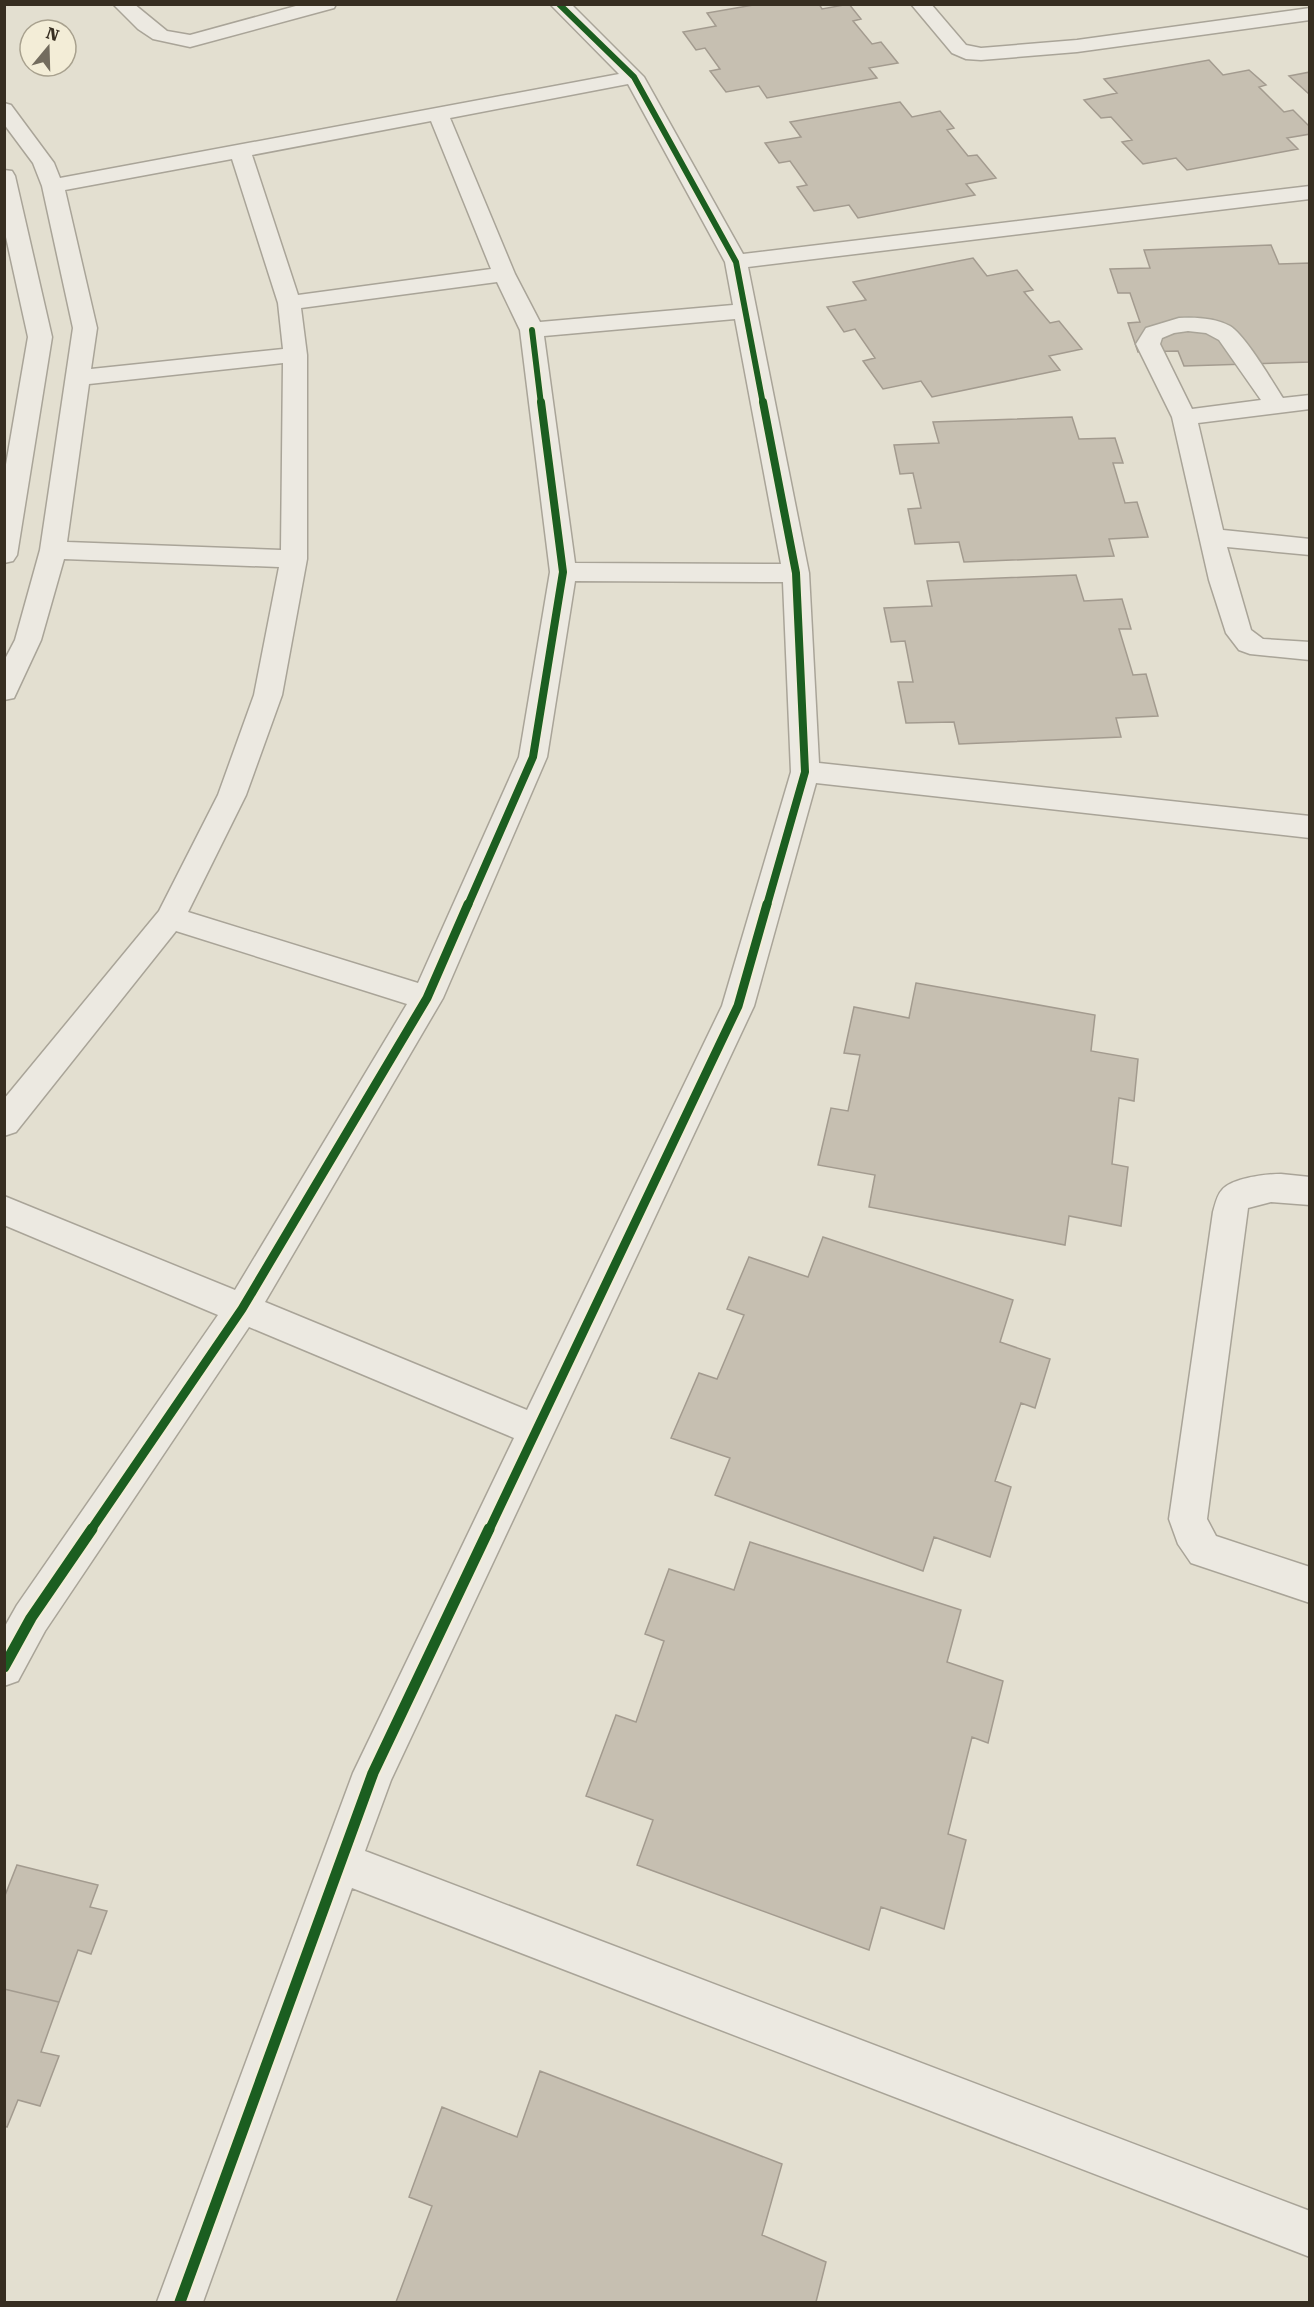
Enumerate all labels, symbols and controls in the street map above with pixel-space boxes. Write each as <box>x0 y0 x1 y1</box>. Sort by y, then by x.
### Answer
north arrow <box>18 18 78 78</box>
text: N <box>44 23 62 45</box>

